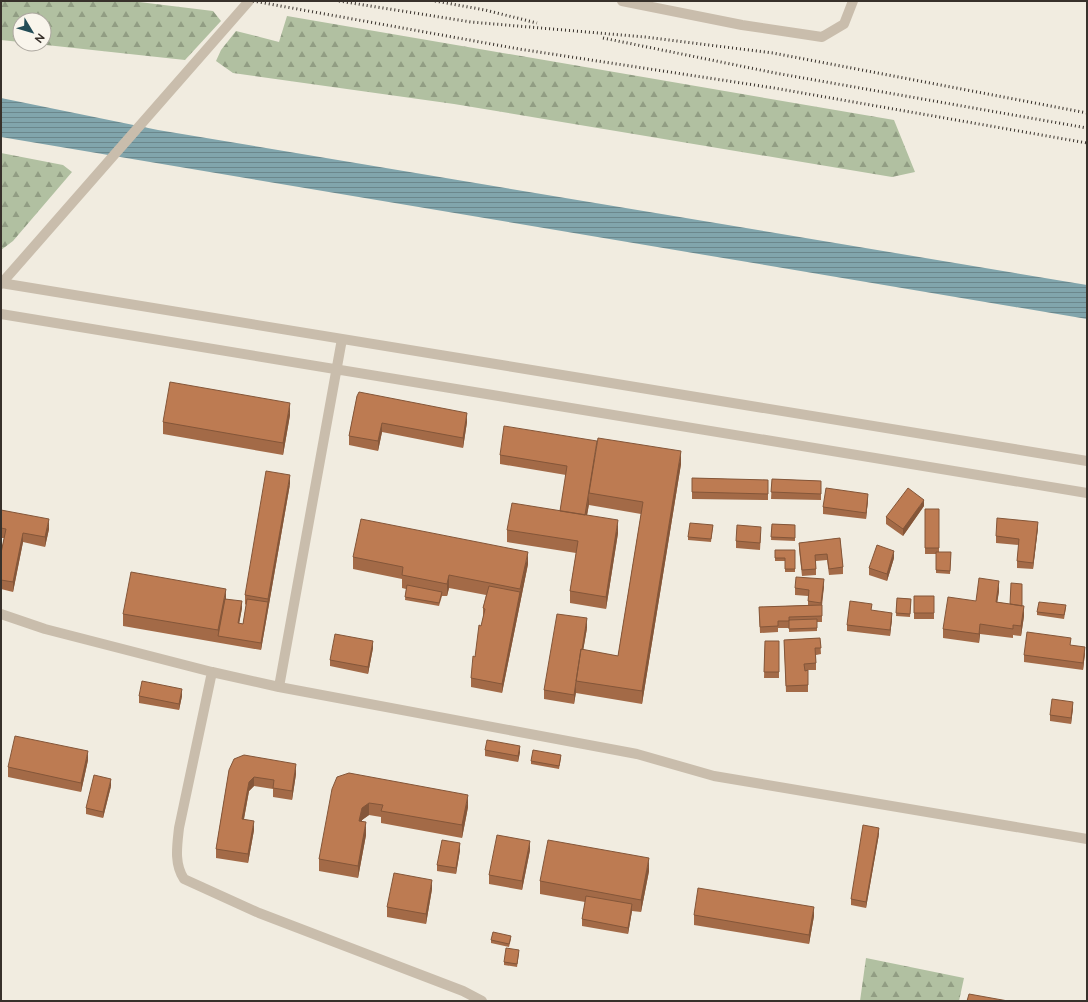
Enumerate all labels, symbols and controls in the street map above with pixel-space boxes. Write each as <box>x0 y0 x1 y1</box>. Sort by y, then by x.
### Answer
north arrow <box>12 12 52 52</box>
text: N <box>32 31 47 45</box>

